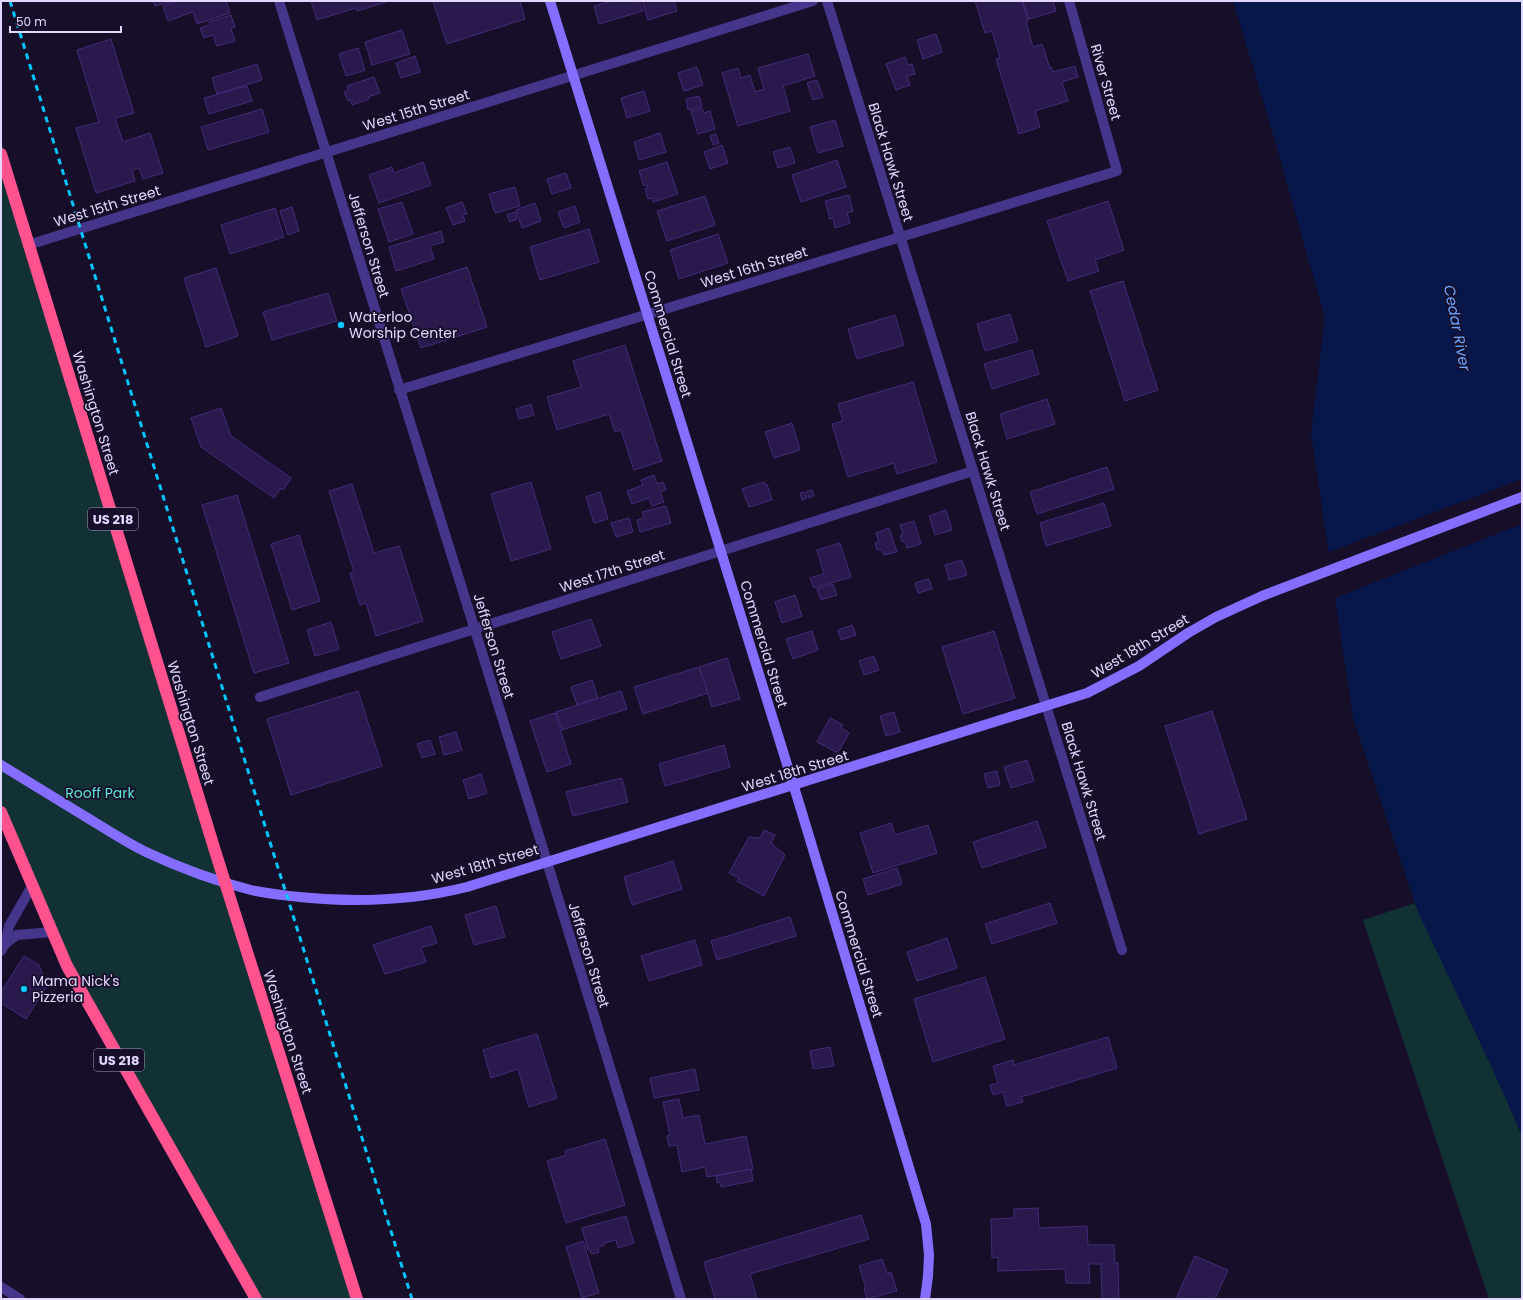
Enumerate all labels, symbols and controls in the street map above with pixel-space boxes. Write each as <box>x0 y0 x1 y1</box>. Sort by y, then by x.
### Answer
scale bar <box>10 8 121 34</box>
text: 50 m <box>16 13 47 30</box>
street label: River Street <box>1086 42 1126 122</box>
street label: West 15th Street <box>360 84 472 136</box>
street label: Black Hawk Street <box>863 100 919 224</box>
street label: West 15th Street <box>51 180 163 232</box>
street label: Jefferson Street <box>343 190 395 300</box>
street label: West 16th Street <box>698 241 810 293</box>
street label: Commercial Street <box>639 268 697 400</box>
water label: Cedar River <box>1439 283 1476 373</box>
place label: Waterloo Worship Center <box>349 307 457 343</box>
marker: Waterloo Worship Center <box>336 320 346 330</box>
street label: Washington Street <box>68 348 124 478</box>
street label: Black Hawk Street <box>960 409 1016 533</box>
road number: US 218 <box>88 508 138 530</box>
street label: West 17th Street <box>557 545 667 597</box>
street label: Commercial Street <box>735 578 793 710</box>
street label: Jefferson Street <box>468 591 520 701</box>
street label: West 18th Street <box>1087 609 1193 683</box>
street label: Washington Street <box>163 658 219 788</box>
street label: Black Hawk Street <box>1056 719 1112 843</box>
street label: West 18th Street <box>739 745 851 797</box>
park label: Rooff Park <box>65 783 135 803</box>
street label: West 18th Street <box>429 839 541 889</box>
street label: Commercial Street <box>830 888 888 1020</box>
street label: Jefferson Street <box>563 900 615 1010</box>
street label: Washington Street <box>259 968 317 1096</box>
place label: Mama Nick's Pizzeria <box>32 971 120 1007</box>
marker: Mama Nick's Pizzeria <box>19 984 29 994</box>
road number: US 218 <box>94 1049 144 1071</box>

